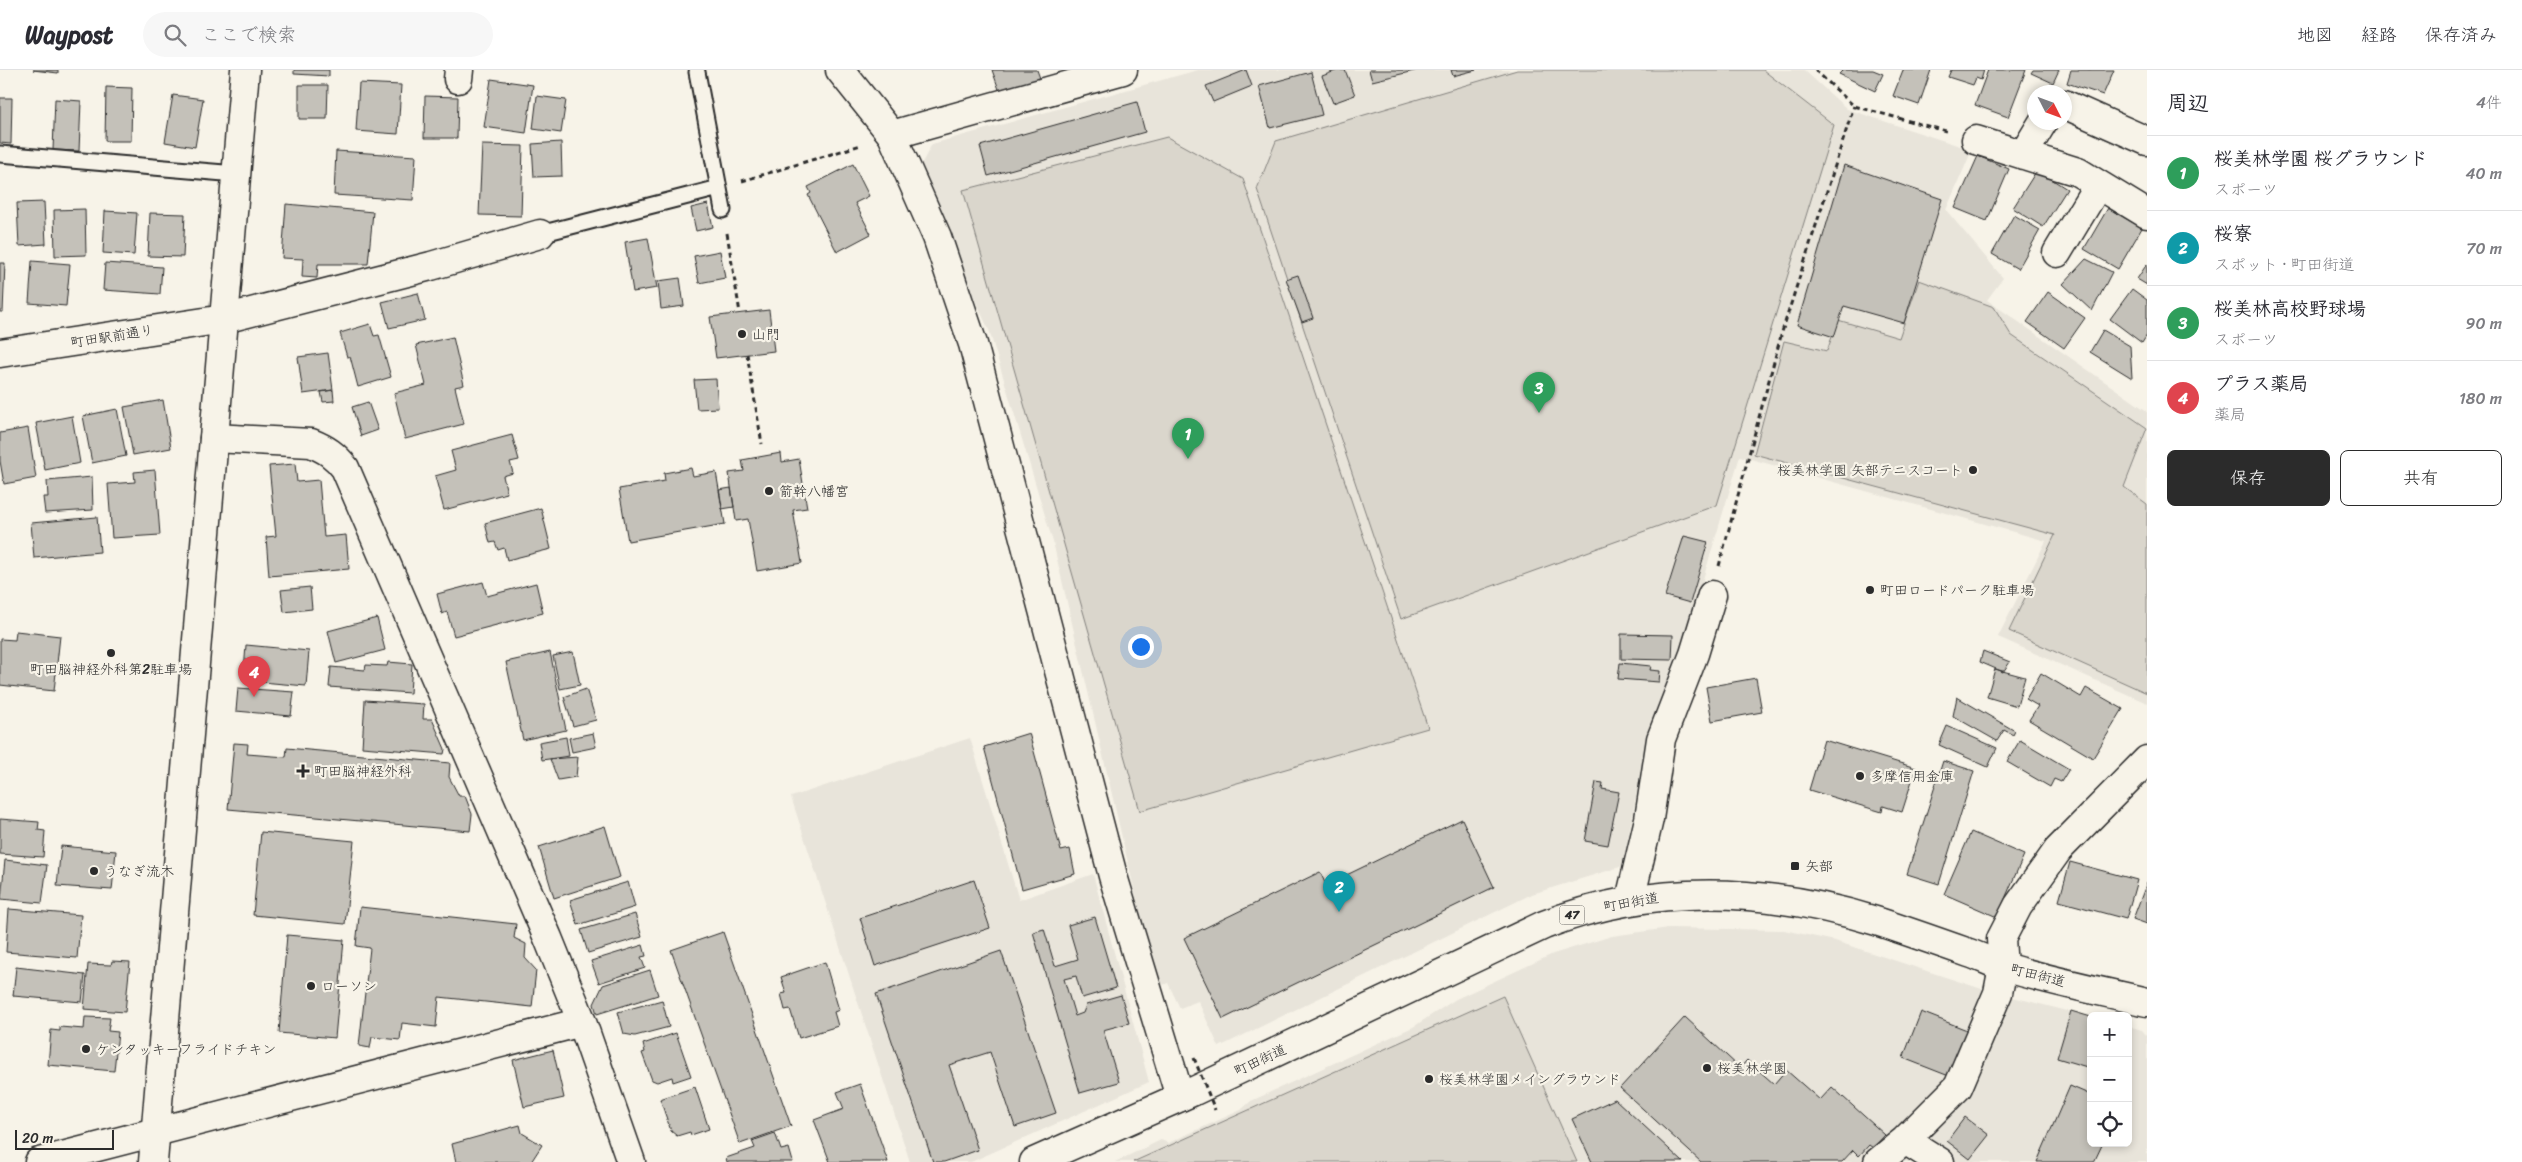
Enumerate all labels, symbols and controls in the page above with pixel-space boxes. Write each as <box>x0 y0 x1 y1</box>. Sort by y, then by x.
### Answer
search box <box>143 12 493 57</box>
text: Waypost <box>25 14 113 56</box>
text: ここで検索 <box>201 18 296 51</box>
text: 地図 <box>2297 19 2333 51</box>
text: 経路 <box>2361 19 2397 51</box>
text: 保存済み <box>2425 19 2497 51</box>
icon: search <box>161 21 189 49</box>
text: 周辺 <box>2167 84 2209 122</box>
north arrow <box>2027 85 2072 130</box>
text: 4件 <box>2476 88 2502 117</box>
text: 桜美林学園 桜グラウンド <box>2214 142 2428 175</box>
text: 1 <box>2180 159 2186 188</box>
text: 40 m <box>2465 159 2502 188</box>
text: スポーツ <box>2214 175 2278 204</box>
text: 桜寮 <box>2214 217 2252 250</box>
text: 2 <box>2178 234 2188 263</box>
text: 70 m <box>2466 234 2502 263</box>
text: スポット · 町田街道 <box>2214 250 2355 279</box>
text: 桜美林高校野球場 <box>2214 292 2366 325</box>
text: 3 <box>2179 309 2187 338</box>
text: 90 m <box>2466 309 2502 338</box>
street label: 町田駅前通り <box>69 318 156 355</box>
place label: 山門 <box>752 322 780 347</box>
text: スポーツ <box>2214 325 2278 354</box>
marker: 山門 <box>736 328 748 340</box>
text: プラス薬局 <box>2214 367 2308 400</box>
pin: 3 <box>1523 372 1555 413</box>
text: 4 <box>2178 384 2188 413</box>
text: 180 m <box>2459 384 2502 413</box>
text: 薬局 <box>2214 400 2246 429</box>
pin: 1 <box>1172 418 1204 459</box>
button: 保存 <box>2167 450 2330 506</box>
button: 共有 <box>2340 450 2502 506</box>
place label: 桜美林学園 矢部テニスコート <box>1777 458 1963 483</box>
marker: 桜美林学園 矢部テニスコート <box>1967 464 1979 476</box>
place label: 箭幹八幡宮 <box>779 479 849 504</box>
marker: 箭幹八幡宮 <box>763 485 775 497</box>
place label: 町田ロードパーク駐車場 <box>1880 578 2034 603</box>
marker: 町田ロードパーク駐車場 <box>1864 584 1876 596</box>
your location <box>1128 634 1154 660</box>
marker: 町田脳神経外科第2駐車場 <box>105 647 117 659</box>
pin: 4 <box>238 656 270 697</box>
place label: 町田脳神経外科第2駐車場 <box>30 657 192 682</box>
place label: 町田脳神経外科 <box>314 759 412 784</box>
marker: 町田脳神経外科 <box>296 764 310 778</box>
place label: 多摩信用金庫 <box>1870 764 1954 789</box>
marker: 多摩信用金庫 <box>1854 770 1866 782</box>
place label: 矢部 <box>1805 854 1833 879</box>
place label: うなぎ流木 <box>104 859 174 884</box>
marker: 矢部 <box>1789 860 1801 872</box>
marker: うなぎ流木 <box>88 865 100 877</box>
pin: 2 <box>1323 871 1355 912</box>
street label: 町田街道 <box>1601 885 1661 920</box>
road number: 47 <box>1560 906 1584 924</box>
street label: 町田街道 <box>2008 957 2068 994</box>
place label: ローソン <box>321 974 377 999</box>
marker: ローソン <box>305 980 317 992</box>
map controls <box>2087 1012 2132 1147</box>
button: + <box>2087 1012 2132 1057</box>
place label: ケンタッキーフライドチキン <box>96 1037 276 1062</box>
street label: 町田街道 <box>1230 1037 1291 1084</box>
marker: ケンタッキーフライドチキン <box>80 1043 92 1055</box>
place label: 桜美林学園 <box>1717 1056 1787 1081</box>
button: − <box>2087 1057 2132 1102</box>
marker: 桜美林学園 <box>1701 1062 1713 1074</box>
place label: 桜美林学園メイングラウンド <box>1439 1067 1621 1092</box>
marker: 桜美林学園メイングラウンド <box>1423 1073 1435 1085</box>
button: locate <box>2087 1102 2132 1147</box>
text: 20 m <box>22 1126 53 1151</box>
scale bar <box>15 1127 114 1150</box>

